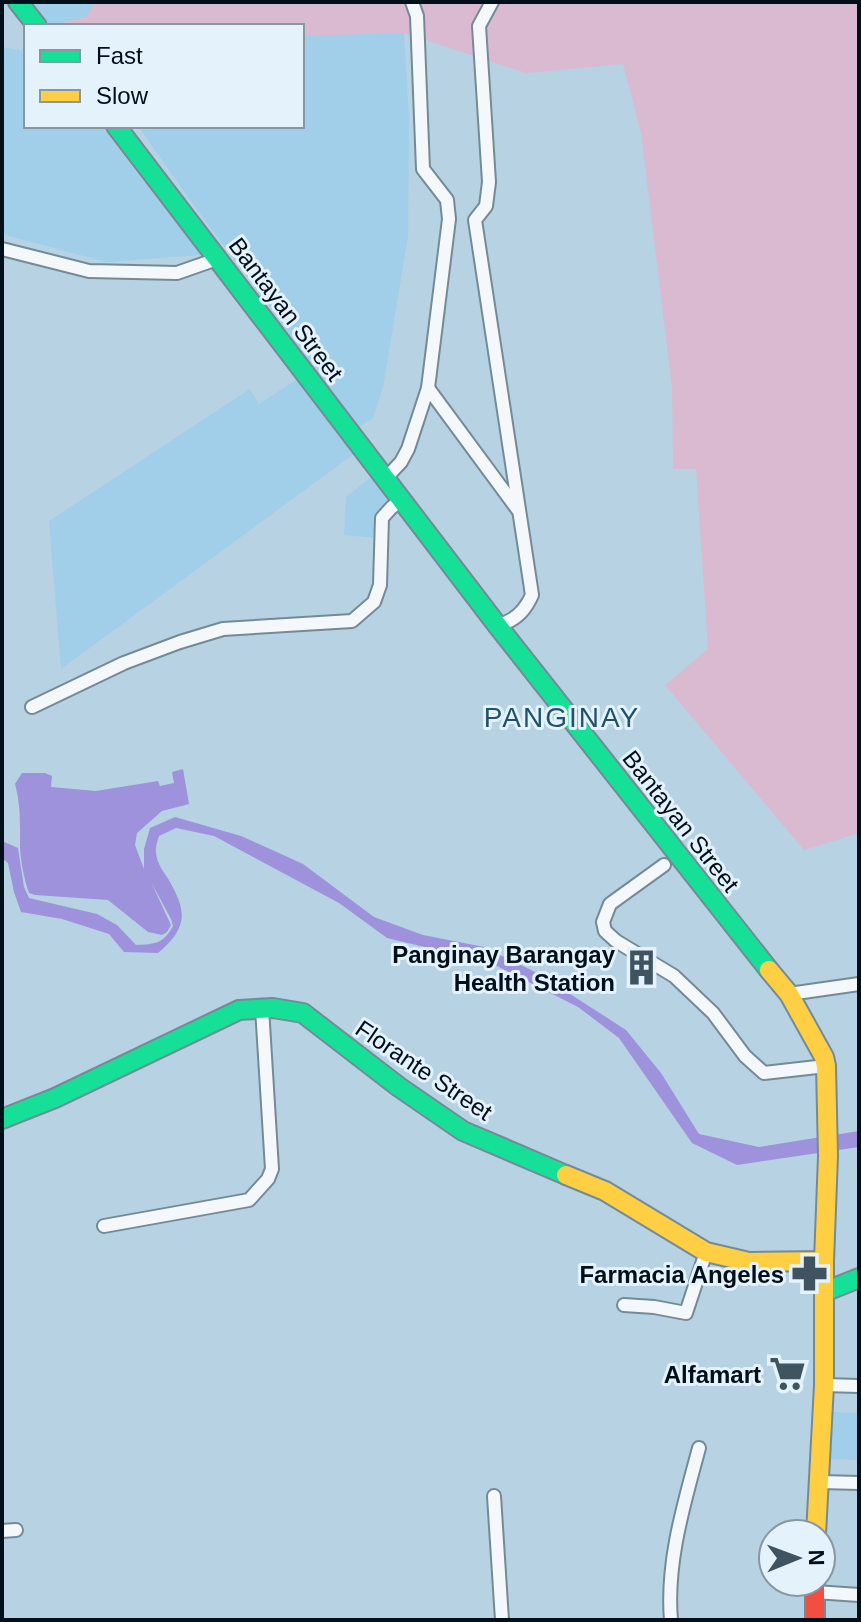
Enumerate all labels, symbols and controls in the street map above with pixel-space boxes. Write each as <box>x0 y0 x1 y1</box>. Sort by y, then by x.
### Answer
legend <box>24 24 304 128</box>
text: Fast <box>96 42 143 69</box>
text: Slow <box>96 82 149 109</box>
street label: Bantayan Street <box>223 232 349 386</box>
district label: PANGINAY <box>484 702 640 733</box>
street label: Bantayan Street <box>617 745 745 897</box>
place label: Panginay Barangay Health Station <box>392 941 616 996</box>
building icon: Panginay Barangay Health Station <box>622 949 660 987</box>
street label: Florante Street <box>351 1014 498 1126</box>
pharmacy icon: Farmacia Angeles <box>791 1255 829 1293</box>
place label: Farmacia Angeles <box>579 1261 784 1288</box>
supermarket icon: Alfamart <box>768 1355 806 1393</box>
place label: Alfamart <box>664 1361 761 1388</box>
north arrow <box>757 1518 837 1598</box>
text: N <box>804 1549 829 1566</box>

